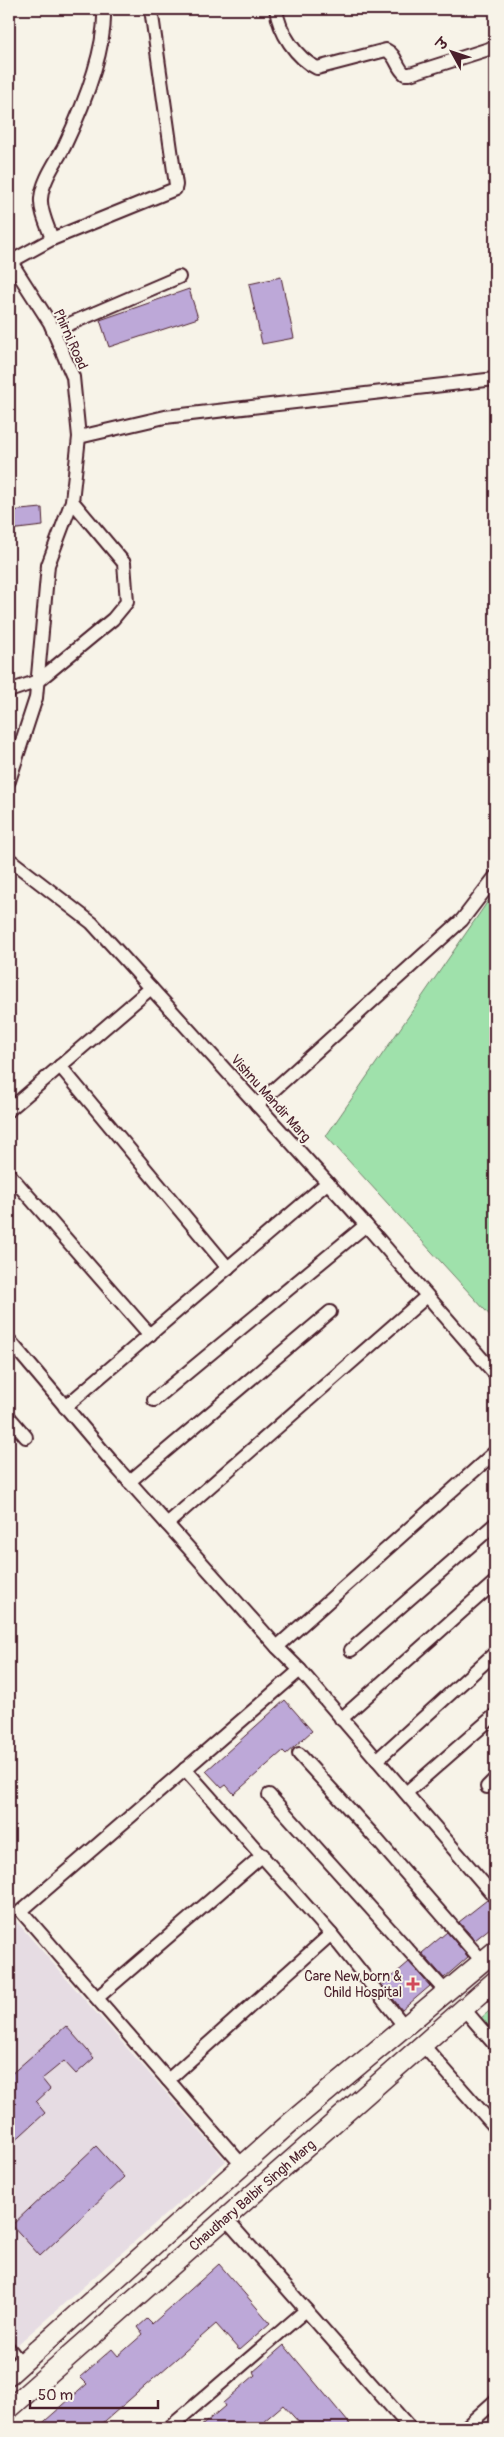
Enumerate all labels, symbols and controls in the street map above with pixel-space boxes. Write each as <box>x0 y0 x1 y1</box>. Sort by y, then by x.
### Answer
north arrow <box>426 28 476 78</box>
text: उ <box>432 34 453 55</box>
street label: Phirni Road <box>50 306 91 372</box>
street label: Vishnu Mandir Marg <box>227 1051 314 1146</box>
place label: Care New born & Child Hospital <box>304 1968 402 2001</box>
marker: Care New born & Child Hospital <box>406 1977 420 1991</box>
street label: Chaudhary Balbir Singh Marg <box>186 2136 319 2255</box>
scale bar <box>30 2377 158 2409</box>
text: 50 m <box>38 2386 73 2405</box>

